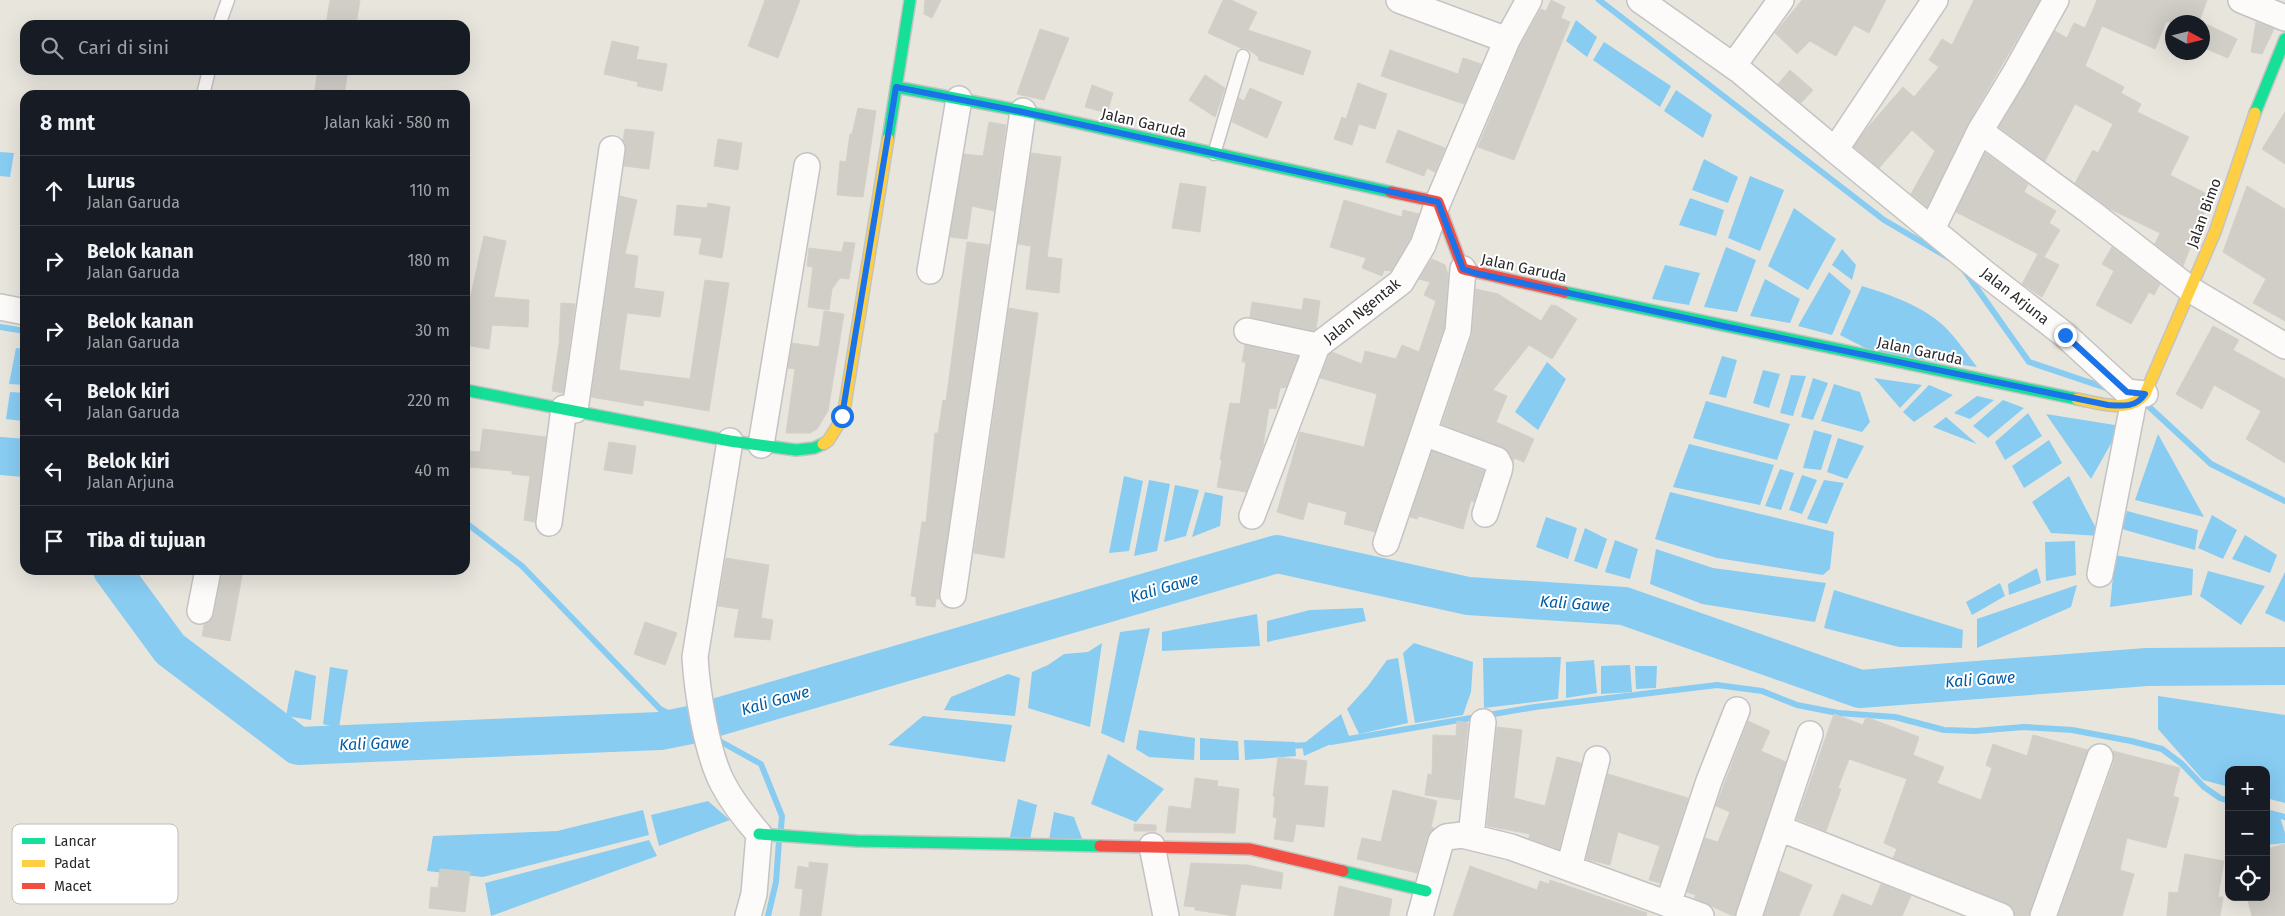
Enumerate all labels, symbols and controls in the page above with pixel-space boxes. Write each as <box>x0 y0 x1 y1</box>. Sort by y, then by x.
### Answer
north arrow <box>2165 15 2210 60</box>
search box <box>20 20 470 75</box>
icon: search <box>38 34 66 62</box>
text: Cari di sini <box>78 36 169 59</box>
street label: Jalan Garuda <box>1100 104 1188 142</box>
text: 8 mnt <box>40 110 95 136</box>
text: Jalan kaki · 580 m <box>324 113 450 132</box>
text: Lurus <box>87 170 135 193</box>
street label: Jalan Bimo <box>2183 176 2225 250</box>
icon: ahead <box>40 177 68 205</box>
text: 110 m <box>409 181 450 200</box>
text: Jalan Garuda <box>87 193 180 212</box>
text: Belok kanan <box>87 240 194 263</box>
icon: right <box>40 247 68 275</box>
street label: Jalan Garuda <box>1480 250 1568 286</box>
text: 180 m <box>407 251 450 270</box>
text: Jalan Garuda <box>87 263 180 282</box>
street label: Jalan Arjuna <box>1977 264 2053 328</box>
street label: Jalan Ngentak <box>1320 274 1404 347</box>
text: Belok kanan <box>87 310 194 333</box>
icon: right <box>40 317 68 345</box>
text: 30 m <box>415 321 450 340</box>
route end <box>2054 324 2077 347</box>
text: Jalan Garuda <box>87 333 180 352</box>
street label: Jalan Garuda <box>1876 333 1964 369</box>
text: Belok kiri <box>87 380 170 403</box>
icon: left <box>40 387 68 415</box>
text: 220 m <box>407 391 450 410</box>
text: Jalan Garuda <box>87 403 180 422</box>
route start <box>831 405 854 428</box>
text: Belok kiri <box>87 450 170 473</box>
icon: left <box>40 457 68 485</box>
text: 40 m <box>415 461 450 480</box>
text: Jalan Arjuna <box>87 473 174 492</box>
icon: arrive <box>40 527 68 555</box>
text: Tiba di tujuan <box>87 529 206 552</box>
water label: Kali Gawe <box>1128 569 1200 606</box>
water label: Kali Gawe <box>1539 592 1611 615</box>
water label: Kali Gawe <box>1944 668 2016 691</box>
water label: Kali Gawe <box>739 682 811 719</box>
water label: Kali Gawe <box>339 733 409 754</box>
map controls <box>2225 766 2270 901</box>
button: + <box>2225 766 2270 811</box>
button: − <box>2225 811 2270 856</box>
legend <box>12 824 178 904</box>
text: Lancar <box>54 833 97 850</box>
text: Padat <box>54 855 91 872</box>
button: locate <box>2225 856 2270 901</box>
text: Macet <box>54 878 93 895</box>

